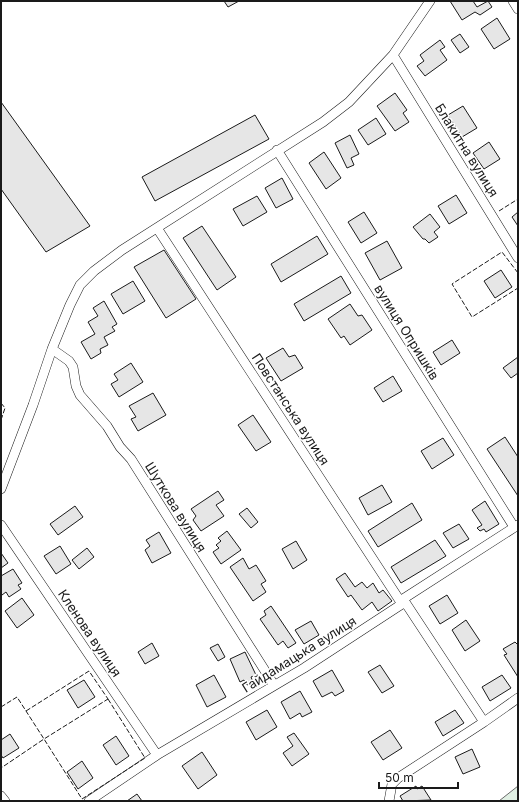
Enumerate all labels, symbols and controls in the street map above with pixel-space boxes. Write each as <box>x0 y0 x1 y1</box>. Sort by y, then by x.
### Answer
street label: Блакитна вулиця <box>432 100 502 200</box>
street label: вулиця Опришків <box>371 281 443 383</box>
street label: Повстанська вулиця <box>249 350 333 468</box>
street label: Шуткова вулиця <box>142 459 210 555</box>
street label: Кленова вулиця <box>55 586 125 680</box>
street label: Гайдамацька вулиця <box>239 612 359 696</box>
scale bar <box>379 764 458 790</box>
text: 50 m <box>385 770 414 785</box>

